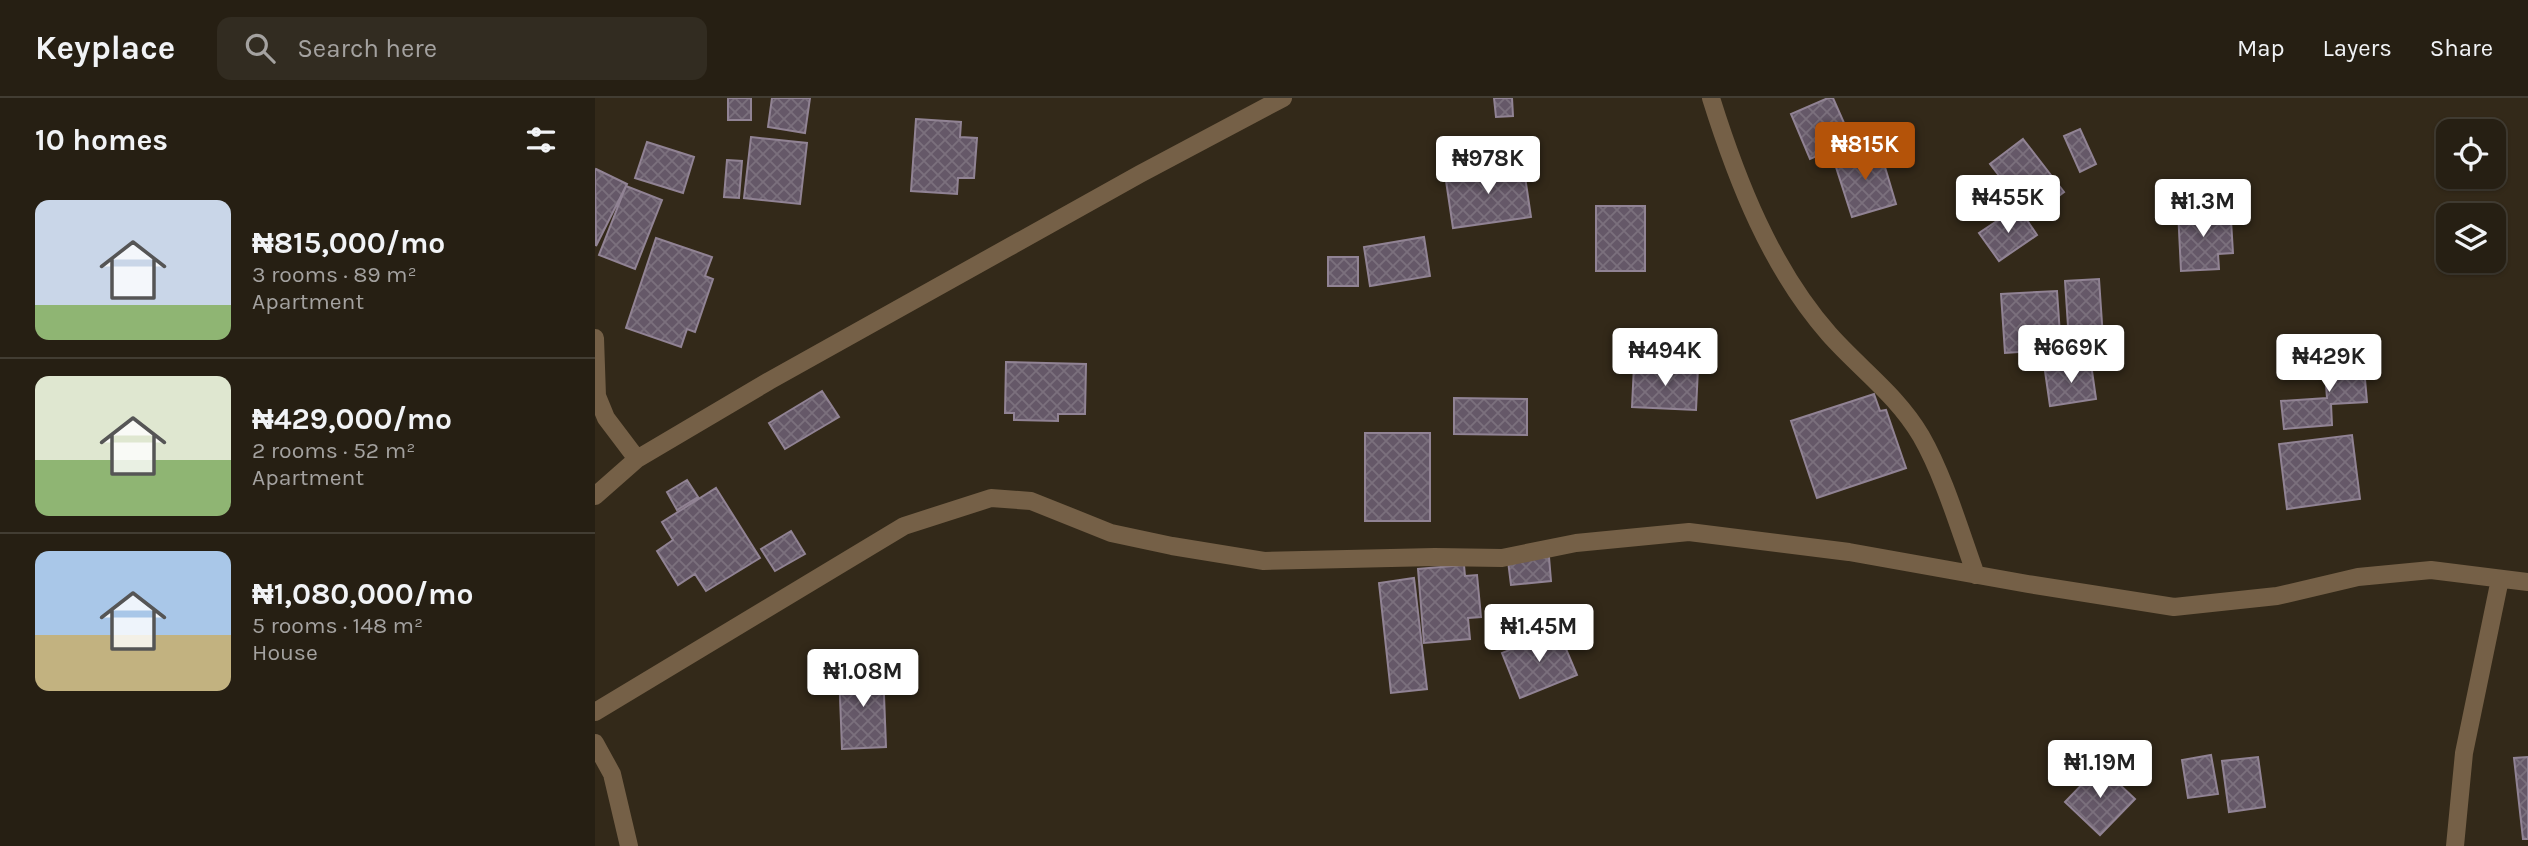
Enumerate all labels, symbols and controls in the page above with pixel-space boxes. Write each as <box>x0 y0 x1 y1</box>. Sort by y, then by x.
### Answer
search box <box>217 17 707 80</box>
text: Keyplace <box>35 29 175 67</box>
icon: search <box>241 29 279 67</box>
text: Search here <box>297 33 437 64</box>
text: Map <box>2237 34 2285 62</box>
text: Layers <box>2323 34 2392 62</box>
text: Share <box>2430 34 2493 62</box>
map controls <box>2436 119 2506 273</box>
button: locate <box>2436 119 2506 189</box>
icon: filters <box>522 121 560 159</box>
text: 10 homes <box>35 122 168 158</box>
pin: ₦815K <box>1816 122 1914 182</box>
text: ₦815K <box>1831 131 1899 158</box>
pin: ₦978K <box>1439 136 1537 196</box>
text: ₦978K <box>1452 145 1524 172</box>
pin: ₦455K <box>1959 176 2057 235</box>
pin: ₦1.3M <box>2154 180 2252 239</box>
text: ₦455K <box>1972 184 2044 211</box>
text: ₦1.3M <box>2171 188 2235 215</box>
button: layers <box>2436 203 2506 273</box>
text: ₦815,000/mo <box>252 225 445 261</box>
icon: home <box>91 228 175 312</box>
text: 3 rooms · 89 m² <box>252 261 417 288</box>
text: Apartment <box>252 288 364 315</box>
pin: ₦669K <box>2022 326 2120 385</box>
pin: ₦494K <box>1616 328 1714 388</box>
text: ₦669K <box>2034 334 2108 361</box>
pin: ₦429K <box>2280 334 2378 394</box>
text: ₦494K <box>1628 337 1702 364</box>
text: ₦429K <box>2292 343 2366 370</box>
text: ₦429,000/mo <box>252 401 452 437</box>
icon: home <box>91 404 175 488</box>
text: 2 rooms · 52 m² <box>252 437 415 464</box>
text: Apartment <box>252 464 364 491</box>
text: ₦1,080,000/mo <box>252 576 473 612</box>
icon: home <box>91 579 175 663</box>
pin: ₦1.45M <box>1482 604 1596 664</box>
text: 5 rooms · 148 m² <box>252 612 423 639</box>
text: ₦1.45M <box>1501 613 1577 640</box>
text: House <box>252 639 318 666</box>
pin: ₦1.08M <box>806 650 920 709</box>
text: ₦1.08M <box>823 658 903 685</box>
pin: ₦1.19M <box>2043 740 2157 800</box>
text: ₦1.19M <box>2064 749 2136 776</box>

